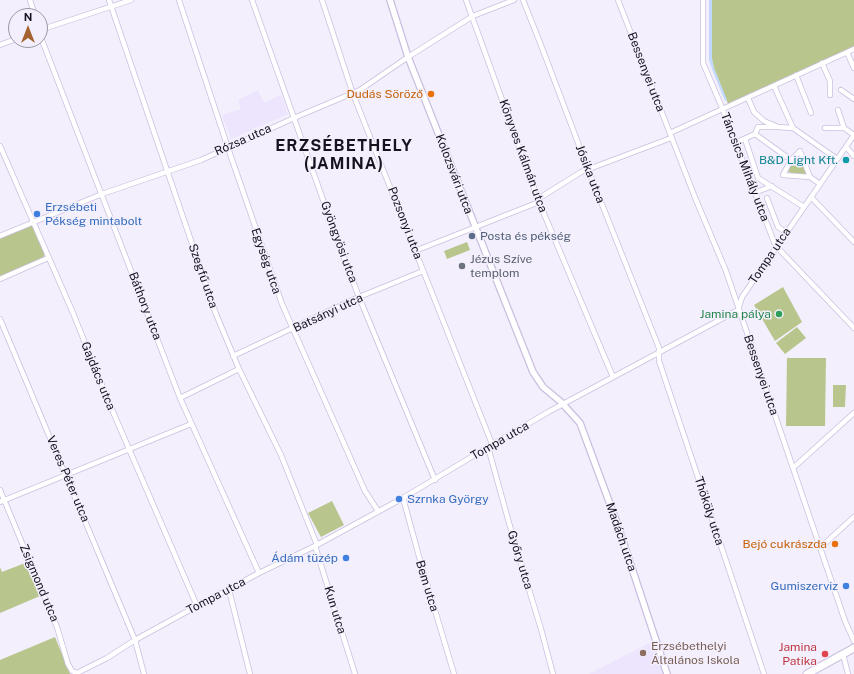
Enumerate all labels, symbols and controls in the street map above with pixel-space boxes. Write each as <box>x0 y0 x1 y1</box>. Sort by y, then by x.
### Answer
north arrow <box>8 8 48 48</box>
text: N <box>24 11 32 23</box>
street label: Bessenyei utca <box>624 30 668 114</box>
place label: Dudás Söröző <box>346 87 423 101</box>
marker: Dudás Söröző <box>426 89 436 99</box>
street label: Könyves Kálmán utca <box>496 98 550 214</box>
street label: Táncsics Mihály utca <box>718 111 772 223</box>
street label: Rózsa utca <box>212 121 274 159</box>
street label: Kolozsvári utca <box>432 132 476 216</box>
district label: ERZSÉBETHELY (JAMINA) <box>275 136 413 174</box>
street label: Jósika utca <box>572 143 608 205</box>
place label: B&D Light Kft. <box>759 153 838 167</box>
marker: B&D Light Kft. <box>841 155 851 165</box>
street label: Pozsonyi utca <box>385 185 425 261</box>
street label: Gyöngyösi utca <box>318 199 360 285</box>
place label: Erzsébeti Pékség mintabolt <box>45 200 142 228</box>
marker: Erzsébeti Pékség mintabolt <box>32 209 42 219</box>
street label: Tompa utca <box>746 225 794 287</box>
street label: Egység utca <box>248 226 284 296</box>
place label: Posta és pékség <box>480 229 571 243</box>
marker: Posta és pékség <box>467 231 477 241</box>
street label: Szegfű utca <box>185 242 221 310</box>
place label: Jézus Szíve templom <box>470 252 532 280</box>
marker: Jézus Szíve templom <box>457 261 467 271</box>
street label: Báthory utca <box>125 270 165 342</box>
street label: Batsányi utca <box>291 291 365 335</box>
place label: Jamina pálya <box>700 307 771 321</box>
marker: Jamina pálya <box>774 309 784 319</box>
street label: Bessenyei utca <box>741 333 781 417</box>
street label: Gajdács utca <box>78 340 118 412</box>
street label: Tompa utca <box>468 419 532 463</box>
street label: Veres Péter utca <box>43 434 93 524</box>
street label: Thököly utca <box>691 475 727 547</box>
place label: Szrnka György <box>407 492 489 506</box>
marker: Szrnka György <box>394 494 404 504</box>
street label: Madách utca <box>602 501 640 573</box>
street label: Győry utca <box>504 529 536 591</box>
place label: Bejó cukrászda <box>742 537 827 551</box>
marker: Bejó cukrászda <box>830 539 840 549</box>
street label: Zsigmond utca <box>16 542 62 624</box>
place label: Ádám tüzép <box>271 551 338 565</box>
marker: Ádám tüzép <box>341 553 351 563</box>
street label: Bem utca <box>412 559 442 613</box>
street label: Tompa utca <box>184 574 248 618</box>
place label: Gumiszerviz <box>771 579 838 593</box>
marker: Gumiszerviz <box>841 581 851 591</box>
street label: Kun utca <box>321 584 349 636</box>
place label: Erzsébethelyi Általános Iskola <box>651 639 740 667</box>
place label: Jamina Patika <box>779 640 817 668</box>
marker: Erzsébethelyi Általános Iskola <box>638 648 648 658</box>
marker: Jamina Patika <box>820 649 830 659</box>

